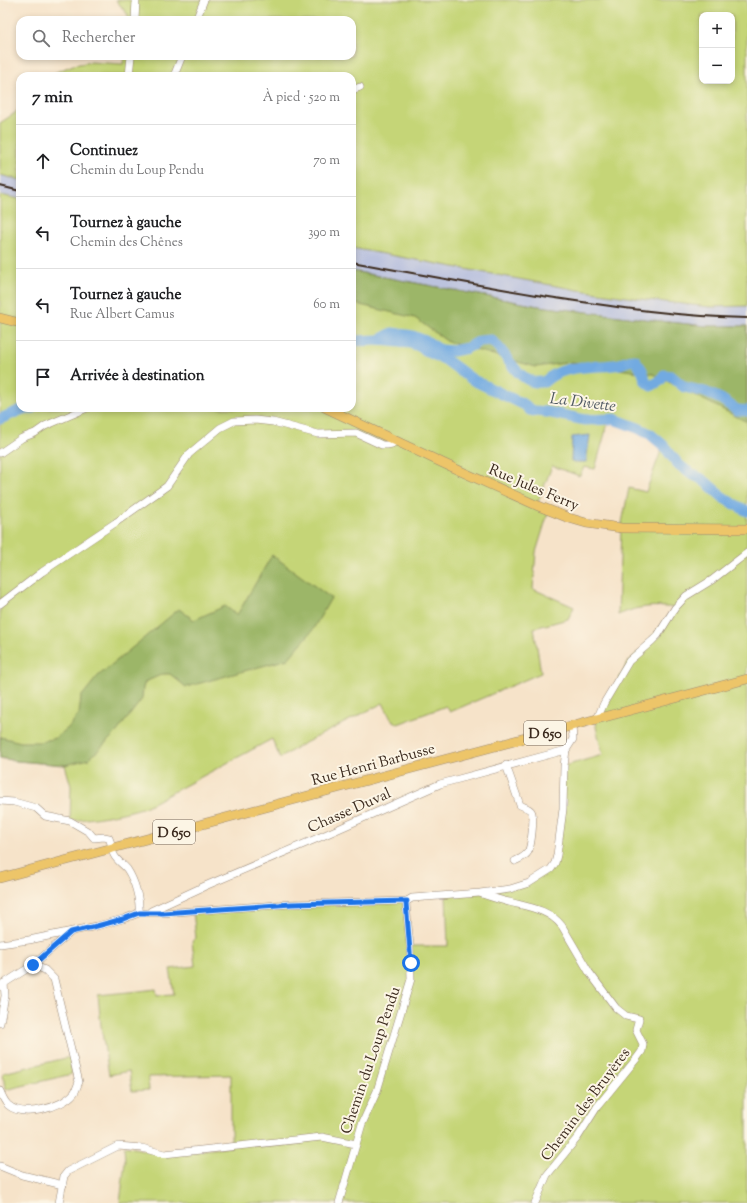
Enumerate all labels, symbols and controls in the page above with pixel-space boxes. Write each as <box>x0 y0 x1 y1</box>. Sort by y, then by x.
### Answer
map controls <box>699 12 735 84</box>
button: + <box>699 12 735 48</box>
search box <box>16 16 356 60</box>
icon: search <box>30 27 52 49</box>
text: Rechercher <box>62 28 135 49</box>
button: − <box>699 48 735 84</box>
text: 7 min <box>32 86 73 110</box>
text: À pied · 520 m <box>263 89 340 107</box>
text: Continuez <box>70 141 138 162</box>
icon: ahead <box>32 150 54 172</box>
text: 70 m <box>313 152 340 170</box>
text: Chemin du Loup Pendu <box>70 162 204 180</box>
text: Tournez à gauche <box>70 213 181 234</box>
icon: left <box>32 222 54 244</box>
text: 390 m <box>308 224 340 242</box>
text: Chemin des Chênes <box>70 234 183 252</box>
text: Tournez à gauche <box>70 285 181 306</box>
icon: left <box>32 294 54 316</box>
text: 60 m <box>313 296 340 314</box>
text: Rue Albert Camus <box>70 306 174 324</box>
icon: arrive <box>32 366 54 388</box>
text: Arrivée à destination <box>70 366 205 387</box>
water label: La Divette <box>548 388 617 419</box>
street label: Rue Jules Ferry <box>485 460 582 517</box>
road number: D 650 <box>524 721 566 745</box>
street label: Rue Henri Barbusse <box>309 739 437 792</box>
street label: Chasse Duval <box>305 784 395 839</box>
road number: D 650 <box>153 820 195 844</box>
route start <box>402 954 420 972</box>
route end <box>24 956 42 974</box>
street label: Chemin du Loup Pendu <box>336 984 407 1137</box>
street label: Chemin des Bruyères <box>537 1044 636 1166</box>

